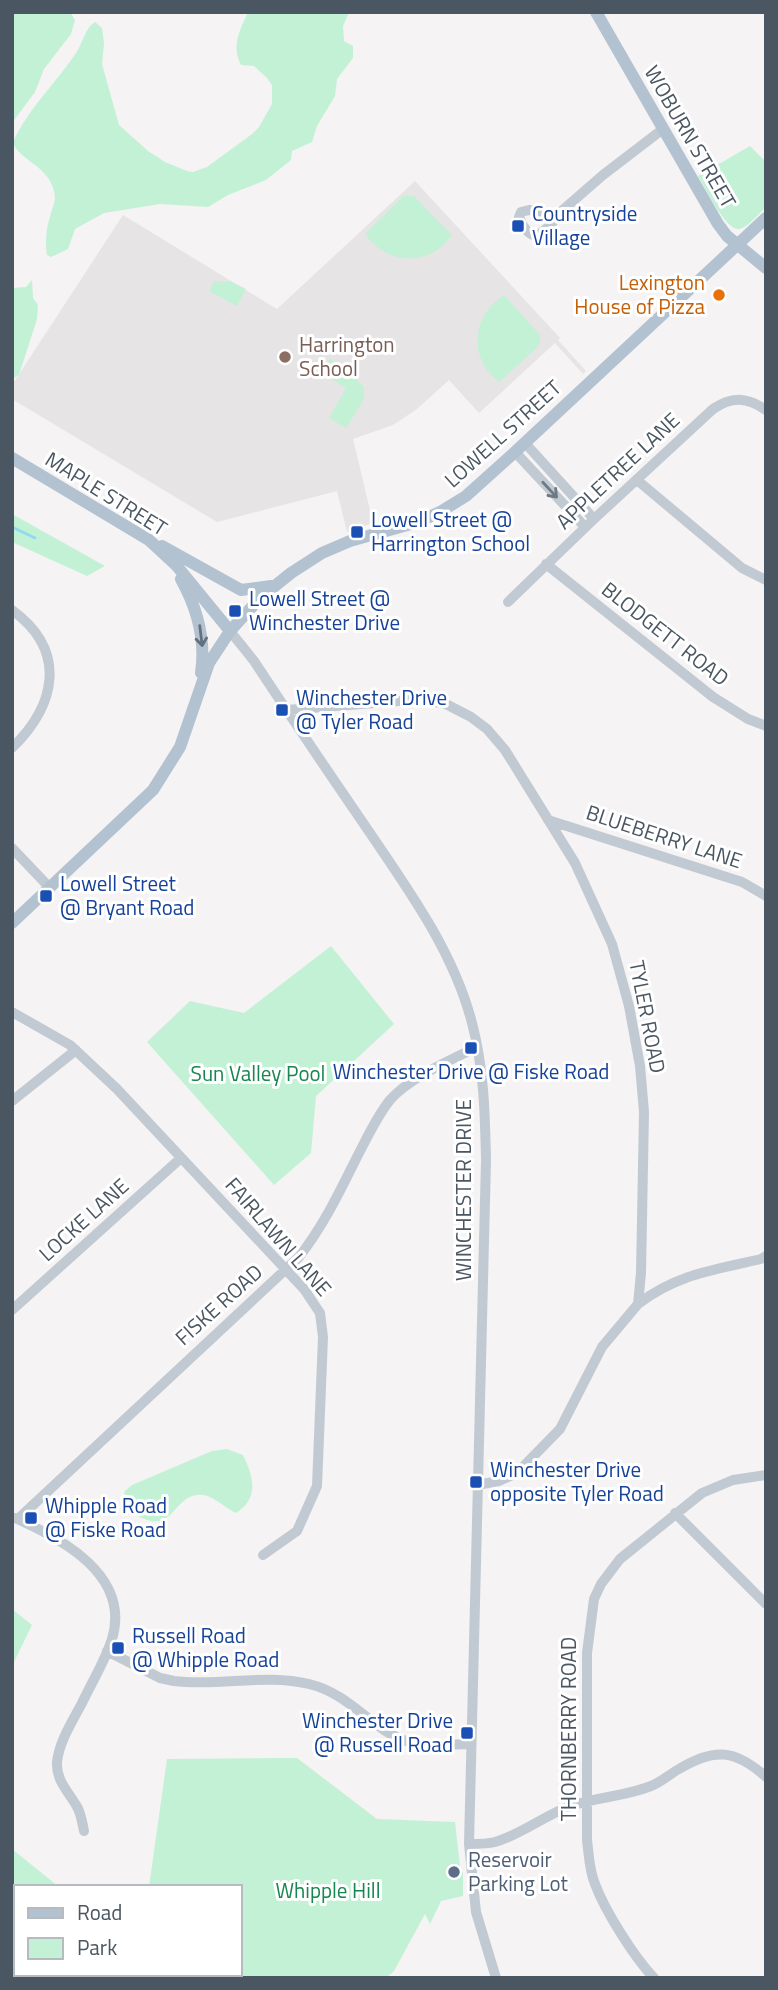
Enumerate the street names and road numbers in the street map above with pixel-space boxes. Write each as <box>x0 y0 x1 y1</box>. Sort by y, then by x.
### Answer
street label: WOBURN STREET <box>637 59 745 214</box>
street label: LOWELL STREET <box>437 372 568 495</box>
street label: APPLETREE LANE <box>548 404 686 536</box>
street label: MAPLE STREET <box>39 443 174 543</box>
street label: BLODGETT ROAD <box>595 573 736 693</box>
street label: BLUEBERRY LANE <box>582 796 746 876</box>
street label: TYLER ROAD <box>621 958 675 1076</box>
street label: WINCHESTER DRIVE <box>447 1099 479 1281</box>
street label: LOCKE LANE <box>31 1170 135 1268</box>
street label: FAIRLAWN LANE <box>218 1170 340 1303</box>
street label: FISKE ROAD <box>167 1256 269 1352</box>
street label: THORNBERRY ROAD <box>552 1637 584 1821</box>

